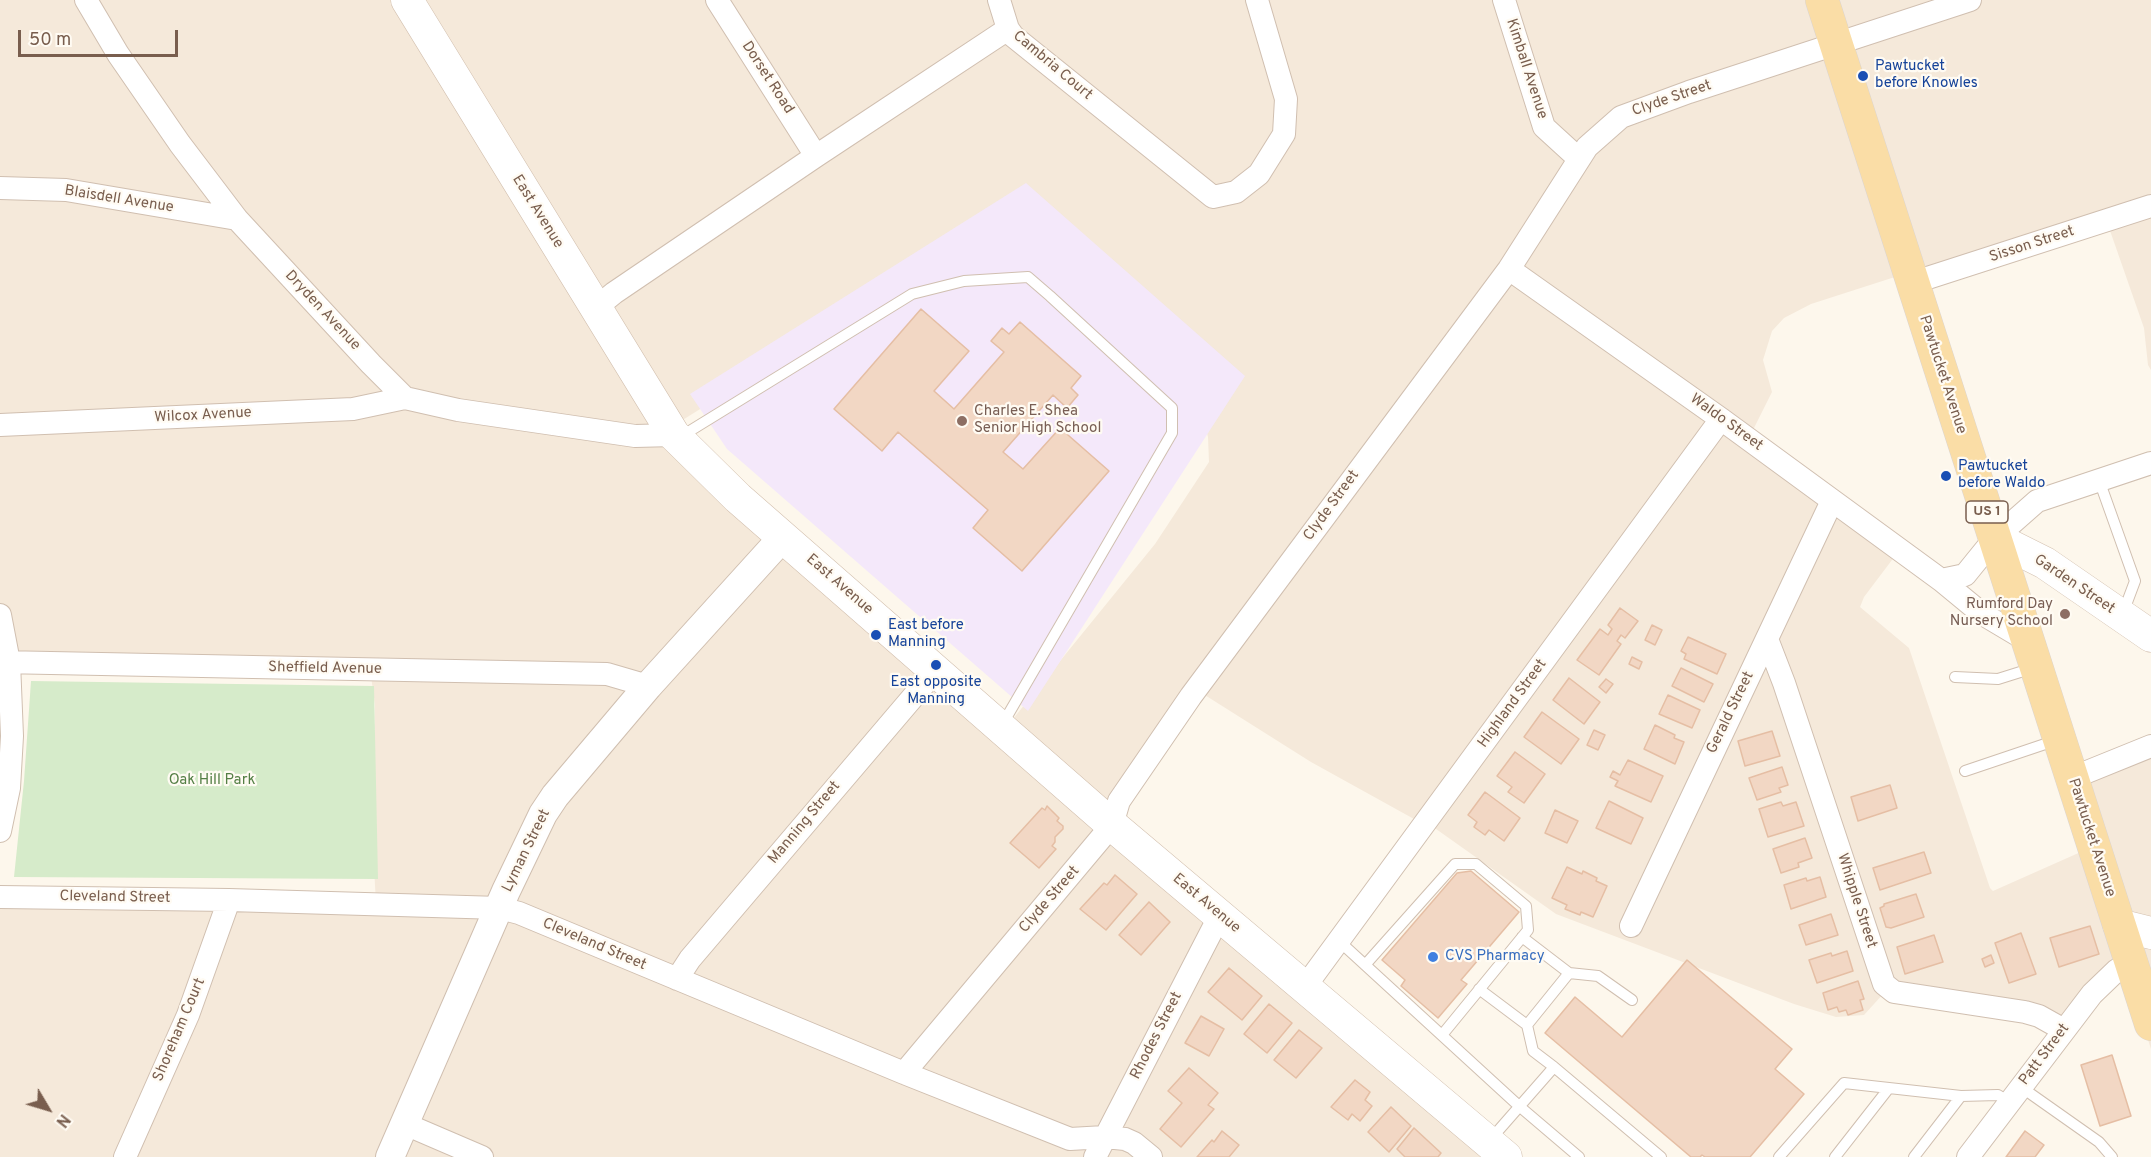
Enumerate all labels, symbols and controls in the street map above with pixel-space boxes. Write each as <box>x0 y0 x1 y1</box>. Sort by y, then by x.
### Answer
street label: Kimball Avenue <box>1501 17 1551 121</box>
scale bar <box>21 18 182 56</box>
street label: Cambria Court <box>1009 28 1095 104</box>
text: 50 m <box>29 29 71 52</box>
street label: Dorset Road <box>737 38 797 118</box>
place label: Pawtucket before Knowles <box>1875 58 1978 93</box>
marker: Pawtucket before Knowles <box>1856 69 1870 83</box>
street label: Clyde Street <box>1630 77 1714 121</box>
street label: East Avenue <box>507 172 567 252</box>
street label: Blaisdell Avenue <box>63 182 175 218</box>
street label: Sisson Street <box>1987 223 2077 267</box>
street label: Dryden Avenue <box>280 267 364 355</box>
street label: Pawtucket Avenue <box>1914 313 1970 437</box>
street label: Waldo Street <box>1686 391 1766 455</box>
place label: Charles E. Shea Senior High School <box>974 403 1101 438</box>
street label: Wilcox Avenue <box>154 404 252 428</box>
marker: Charles E. Shea Senior High School <box>955 414 969 428</box>
place label: Pawtucket before Waldo <box>1958 458 2045 493</box>
street label: Clyde Street <box>1300 467 1364 545</box>
marker: Pawtucket before Waldo <box>1939 469 1953 483</box>
road number: US 1 <box>1966 501 2008 523</box>
street label: East Avenue <box>802 551 876 619</box>
street label: Garden Street <box>2030 551 2118 619</box>
place label: Rumford Day Nursery School <box>1950 596 2053 631</box>
marker: Rumford Day Nursery School <box>2058 607 2072 621</box>
place label: East before Manning <box>888 617 964 652</box>
marker: East before Manning <box>869 628 883 642</box>
street label: Highland Street <box>1475 656 1551 752</box>
marker: East opposite Manning <box>929 658 943 672</box>
street label: Sheffield Avenue <box>268 659 382 679</box>
street label: Gerald Street <box>1703 669 1759 757</box>
place label: East opposite Manning <box>891 674 981 709</box>
park label: Oak Hill Park <box>169 772 255 790</box>
street label: Pawtucket Avenue <box>2063 776 2119 900</box>
street label: Manning Street <box>765 778 845 868</box>
street label: Lyman Street <box>499 807 555 895</box>
street label: Whipple Street <box>1832 851 1880 951</box>
street label: Clyde Street <box>1016 863 1084 937</box>
street label: East Avenue <box>1168 870 1244 938</box>
street label: Cleveland Street <box>59 888 171 908</box>
street label: Cleveland Street <box>539 915 649 975</box>
place label: CVS Pharmacy <box>1445 948 1545 966</box>
marker: CVS Pharmacy <box>1426 950 1440 964</box>
street label: Shoreham Court <box>150 976 210 1084</box>
street label: Rhodes Street <box>1127 989 1187 1083</box>
street label: Patt Street <box>2016 1021 2074 1089</box>
north arrow <box>18 1079 78 1139</box>
text: N <box>51 1109 74 1131</box>

